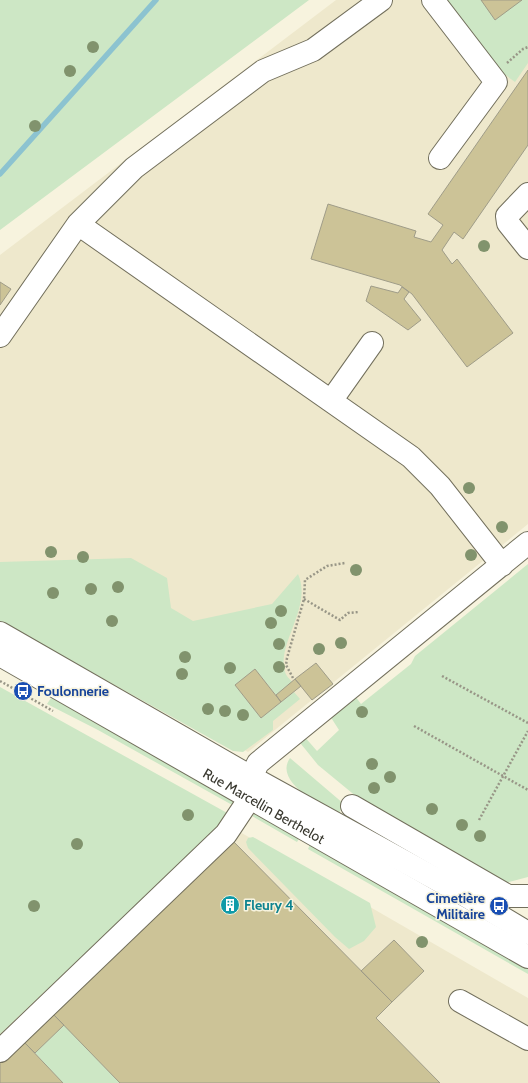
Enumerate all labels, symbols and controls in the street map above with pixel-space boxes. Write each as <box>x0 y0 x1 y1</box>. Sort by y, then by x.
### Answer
bus stop icon: Foulonnerie <box>12 680 34 702</box>
place label: Foulonnerie <box>37 682 109 700</box>
street label: Rue Marcellin Berthelot <box>200 764 328 848</box>
place label: Cimetière Militaire <box>426 889 485 923</box>
building icon: Fleury 4 <box>219 894 241 916</box>
bus stop icon: Cimetière Militaire <box>488 895 510 917</box>
place label: Fleury 4 <box>244 896 294 914</box>

